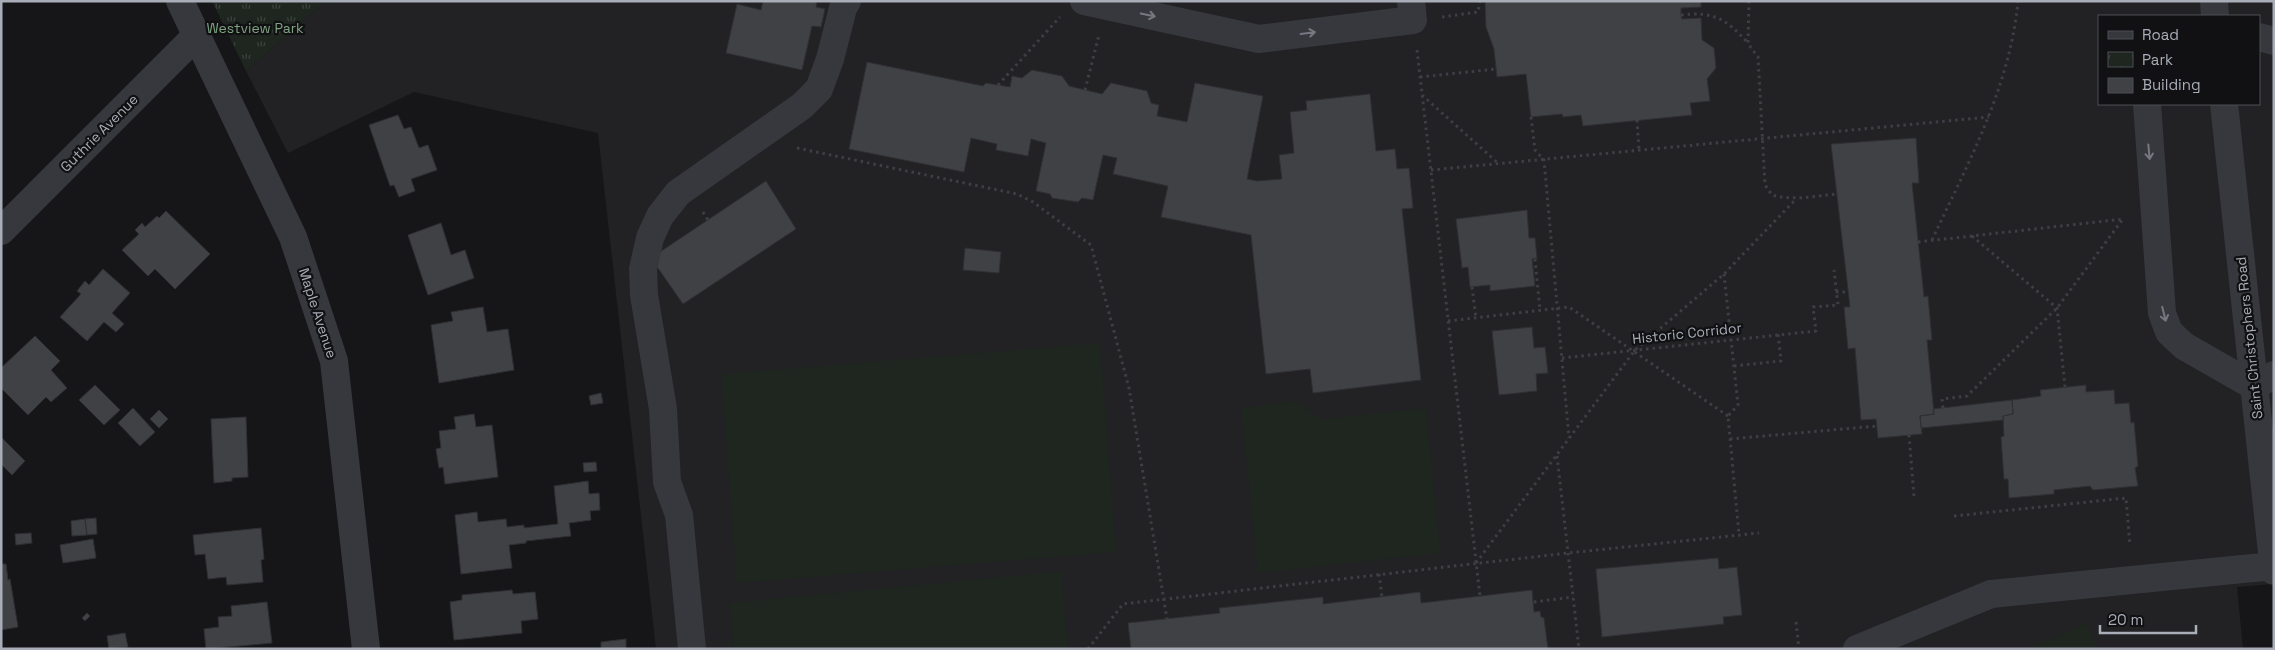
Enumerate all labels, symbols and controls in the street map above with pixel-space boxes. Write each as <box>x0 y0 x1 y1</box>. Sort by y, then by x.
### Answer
one-way arrow <box>1140 11 1156 20</box>
legend <box>2098 15 2260 105</box>
park label: Westview Park <box>206 19 304 37</box>
text: Road <box>2142 25 2179 44</box>
one-way arrow <box>1300 28 1316 38</box>
text: Park <box>2142 50 2173 69</box>
text: Building <box>2142 75 2201 94</box>
street label: Guthrie Avenue <box>56 90 142 176</box>
one-way arrow <box>2145 144 2154 160</box>
street label: Saint Christophers Road <box>2232 256 2266 420</box>
street label: Maple Avenue <box>295 266 341 360</box>
one-way arrow <box>2159 305 2169 321</box>
street label: Historic Corridor <box>1631 318 1743 348</box>
scale bar <box>2100 602 2196 634</box>
text: 20 m <box>2108 610 2143 629</box>

